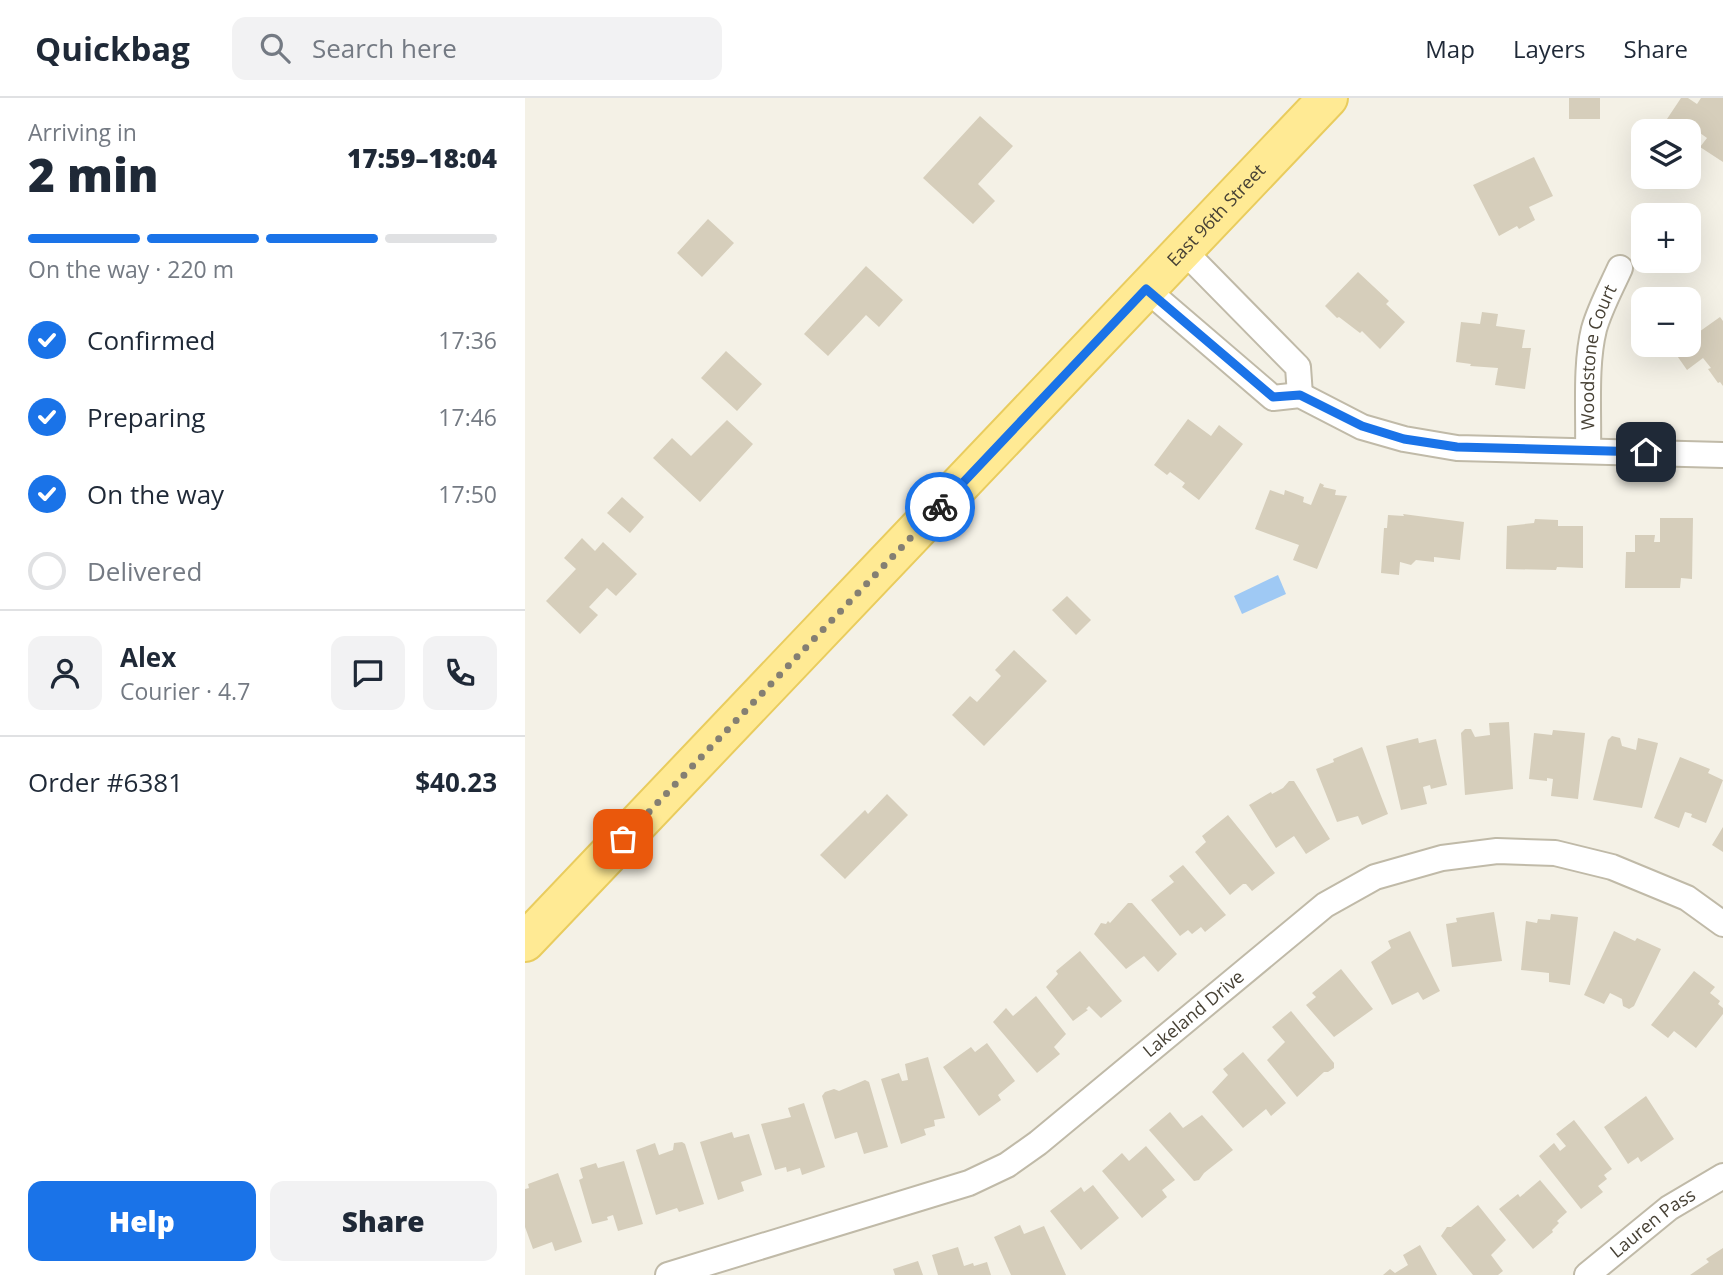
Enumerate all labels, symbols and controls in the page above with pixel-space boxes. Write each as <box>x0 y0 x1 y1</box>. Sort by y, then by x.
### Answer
search box <box>232 17 722 80</box>
text: Quickbag <box>35 26 190 71</box>
icon: search <box>256 29 294 67</box>
text: Search here <box>312 30 457 66</box>
text: Map <box>1425 32 1475 65</box>
text: Layers <box>1513 32 1586 65</box>
text: Share <box>1624 32 1688 65</box>
text: Arriving in <box>28 116 137 148</box>
map controls <box>1631 119 1701 357</box>
button: layers <box>1631 119 1701 189</box>
text: 17:59–18:04 <box>347 140 497 176</box>
text: 2 min <box>28 143 159 205</box>
street label: East 96th Street <box>1161 158 1270 271</box>
button: + <box>1631 203 1701 273</box>
text: On the way · 220 m <box>28 253 234 285</box>
street label: Woodstone Court <box>1575 280 1622 430</box>
button: − <box>1631 287 1701 357</box>
icon: check <box>28 321 66 359</box>
text: Confirmed <box>87 322 215 358</box>
text: 17:36 <box>438 324 497 356</box>
icon: check <box>28 398 66 436</box>
text: Preparing <box>87 399 205 435</box>
text: 17:46 <box>438 401 497 433</box>
pin <box>1616 422 1676 482</box>
icon: home <box>1627 433 1665 471</box>
courier <box>905 472 975 542</box>
icon: check <box>28 475 66 513</box>
text: On the way <box>87 476 224 512</box>
text: 17:50 <box>438 478 497 510</box>
icon: bike <box>921 488 959 526</box>
text: Delivered <box>87 553 202 589</box>
button: person <box>28 636 102 710</box>
button: chat <box>331 636 405 710</box>
button: phone <box>423 636 497 710</box>
text: Alex <box>120 639 176 675</box>
text: Courier · 4.7 <box>120 675 250 707</box>
text: Order #6381 <box>28 764 183 800</box>
text: $40.23 <box>415 764 497 800</box>
pin <box>593 809 653 869</box>
icon: bag <box>604 820 642 858</box>
street label: Lakeland Drive <box>1137 964 1249 1062</box>
button: Help <box>28 1181 256 1261</box>
button: Share <box>270 1181 497 1261</box>
street label: Lauren Pass <box>1604 1182 1700 1263</box>

